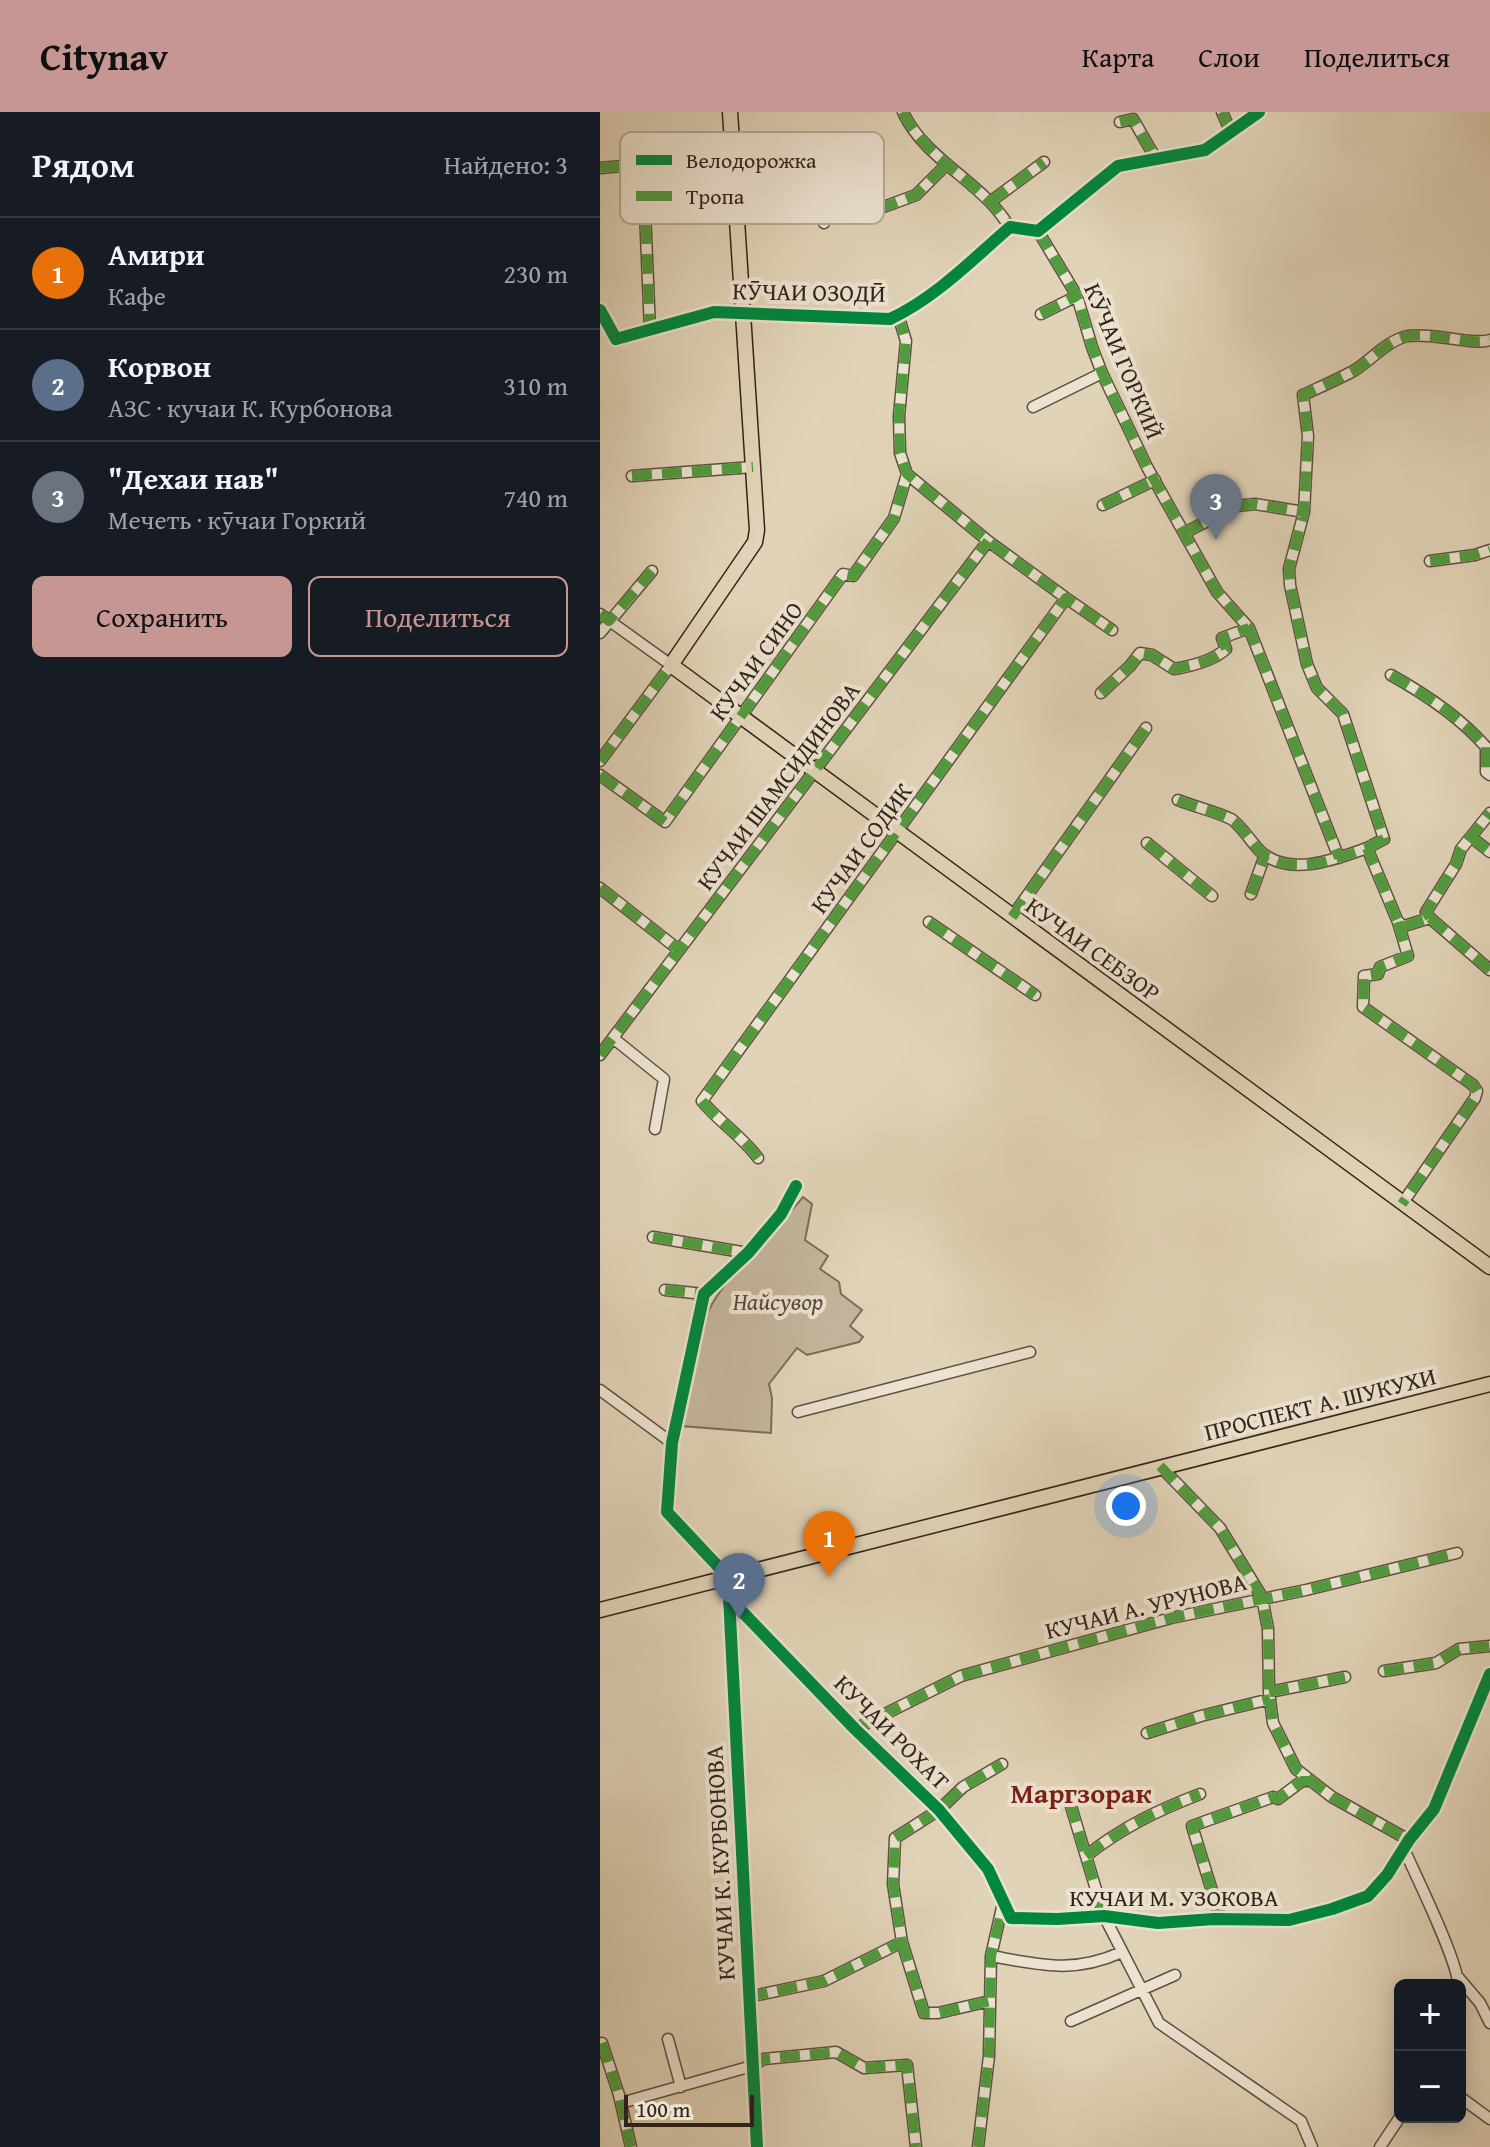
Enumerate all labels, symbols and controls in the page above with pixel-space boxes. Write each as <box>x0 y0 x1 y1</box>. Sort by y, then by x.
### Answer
text: Citynav <box>40 28 168 84</box>
text: Карта <box>1082 36 1154 77</box>
text: Слои <box>1198 36 1260 77</box>
text: Поделиться <box>1304 36 1450 77</box>
legend <box>620 132 884 224</box>
text: Рядом <box>32 140 135 189</box>
text: Велодорожка <box>686 144 817 176</box>
text: Найдено: 3 <box>444 145 568 184</box>
text: Тропа <box>686 180 745 212</box>
text: Амири <box>108 232 205 276</box>
text: 1 <box>51 254 65 293</box>
text: 230 m <box>503 254 568 293</box>
street label: КӮЧАИ ОЗОДӢ <box>732 273 886 311</box>
text: Кафе <box>108 276 166 315</box>
street label: КӮЧАИ ГОРКИЙ <box>1075 278 1173 444</box>
text: Корвон <box>108 344 211 388</box>
text: 2 <box>51 366 65 405</box>
text: 310 m <box>503 366 568 405</box>
text: АЗС · кучаи К. Курбонова <box>108 388 393 427</box>
text: "Дехаи нав" <box>108 456 279 500</box>
pin: 3 <box>1190 474 1242 540</box>
text: 3 <box>51 478 65 517</box>
text: 740 m <box>503 478 568 517</box>
text: Мечеть · кӯчаи Горкий <box>108 500 366 539</box>
button: Сохранить <box>32 576 292 657</box>
button: Поделиться <box>308 576 568 657</box>
street label: КУЧАИ СИНО <box>701 594 811 728</box>
street label: КУЧАИ ШАМСИДИНОВА <box>688 674 868 898</box>
street label: КУЧАИ СОДИК <box>802 775 921 921</box>
street label: КУЧАИ СЕБЗОР <box>1019 888 1167 1010</box>
park label: Найсувор <box>733 1284 823 1319</box>
street label: ПРОСПЕКТ А. ШУКУХИ <box>1200 1358 1440 1450</box>
your location <box>1106 1486 1146 1526</box>
pin: 1 <box>803 1511 855 1577</box>
pin: 2 <box>713 1553 765 1619</box>
street label: КУЧАИ А. УРУНОВА <box>1042 1564 1251 1648</box>
street label: КУЧАИ РОХАТ <box>826 1666 958 1798</box>
street label: КУЧАИ К. КУРБОНОВА <box>696 1744 744 1981</box>
district label: Маргзорак <box>1011 1772 1152 1813</box>
street label: КУЧАИ М. УЗОКОВА <box>1069 1880 1279 1915</box>
map controls <box>1394 1979 1466 2123</box>
button: + <box>1394 1979 1466 2051</box>
button: − <box>1394 2051 1466 2123</box>
scale bar <box>624 2091 754 2127</box>
text: 100 m <box>636 2093 691 2125</box>

